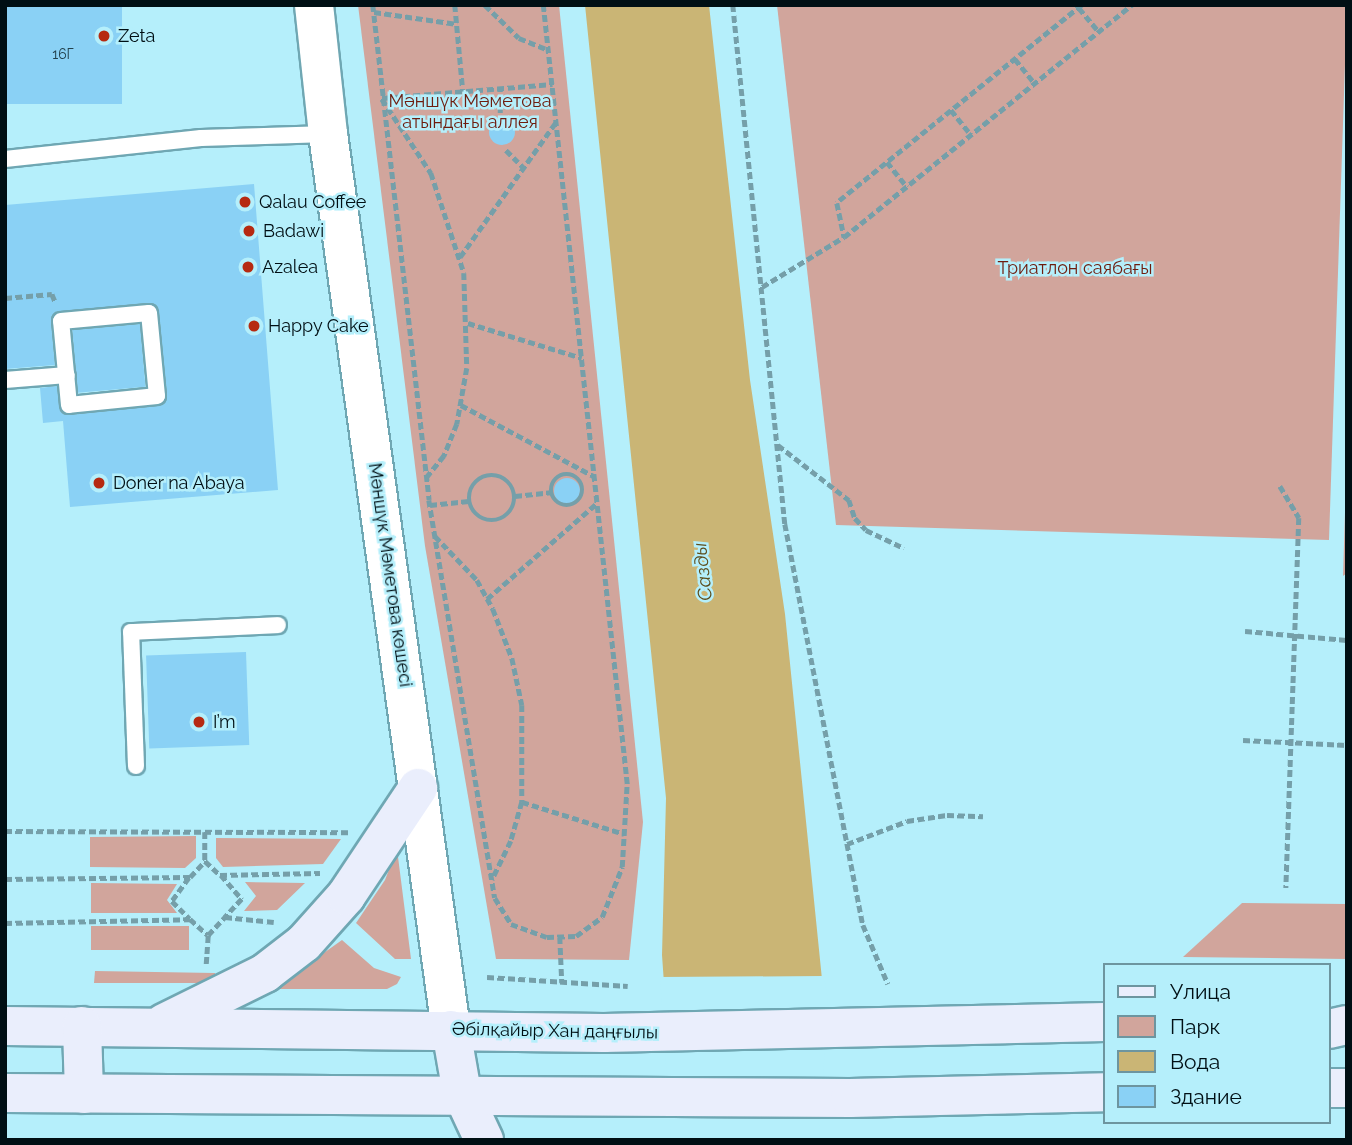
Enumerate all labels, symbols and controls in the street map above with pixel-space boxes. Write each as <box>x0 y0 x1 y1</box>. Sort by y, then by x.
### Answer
place label: Zeta <box>118 25 155 47</box>
marker: Zeta <box>96 28 112 44</box>
house number: 16Г <box>52 46 74 62</box>
park label: Мәншүк Мәметова атындағы аллея <box>388 91 552 134</box>
place label: Qalau Coffee <box>259 191 366 213</box>
marker: Qalau Coffee <box>237 194 253 210</box>
place label: Badawi <box>263 220 324 242</box>
marker: Badawi <box>241 223 257 239</box>
place label: Azalea <box>262 256 318 278</box>
park label: Триатлон саябағы <box>998 257 1152 279</box>
marker: Azalea <box>240 259 256 275</box>
place label: Happy Cake <box>268 315 369 337</box>
marker: Happy Cake <box>246 318 262 334</box>
street label: Мәншүк Мәметова көшесі <box>364 462 416 688</box>
place label: Doner na Abaya <box>113 472 246 494</box>
marker: Doner na Abaya <box>91 475 107 491</box>
water label: Сазды <box>689 542 717 602</box>
place label: I’m <box>213 711 236 733</box>
marker: I’m <box>191 714 207 730</box>
legend <box>1104 963 1331 1124</box>
text: Улица <box>1170 979 1231 1004</box>
text: Парк <box>1170 1014 1220 1039</box>
street label: Әбілқайыр Хан даңғылы <box>452 1018 658 1044</box>
text: Вода <box>1170 1049 1220 1074</box>
text: Здание <box>1170 1084 1242 1109</box>

